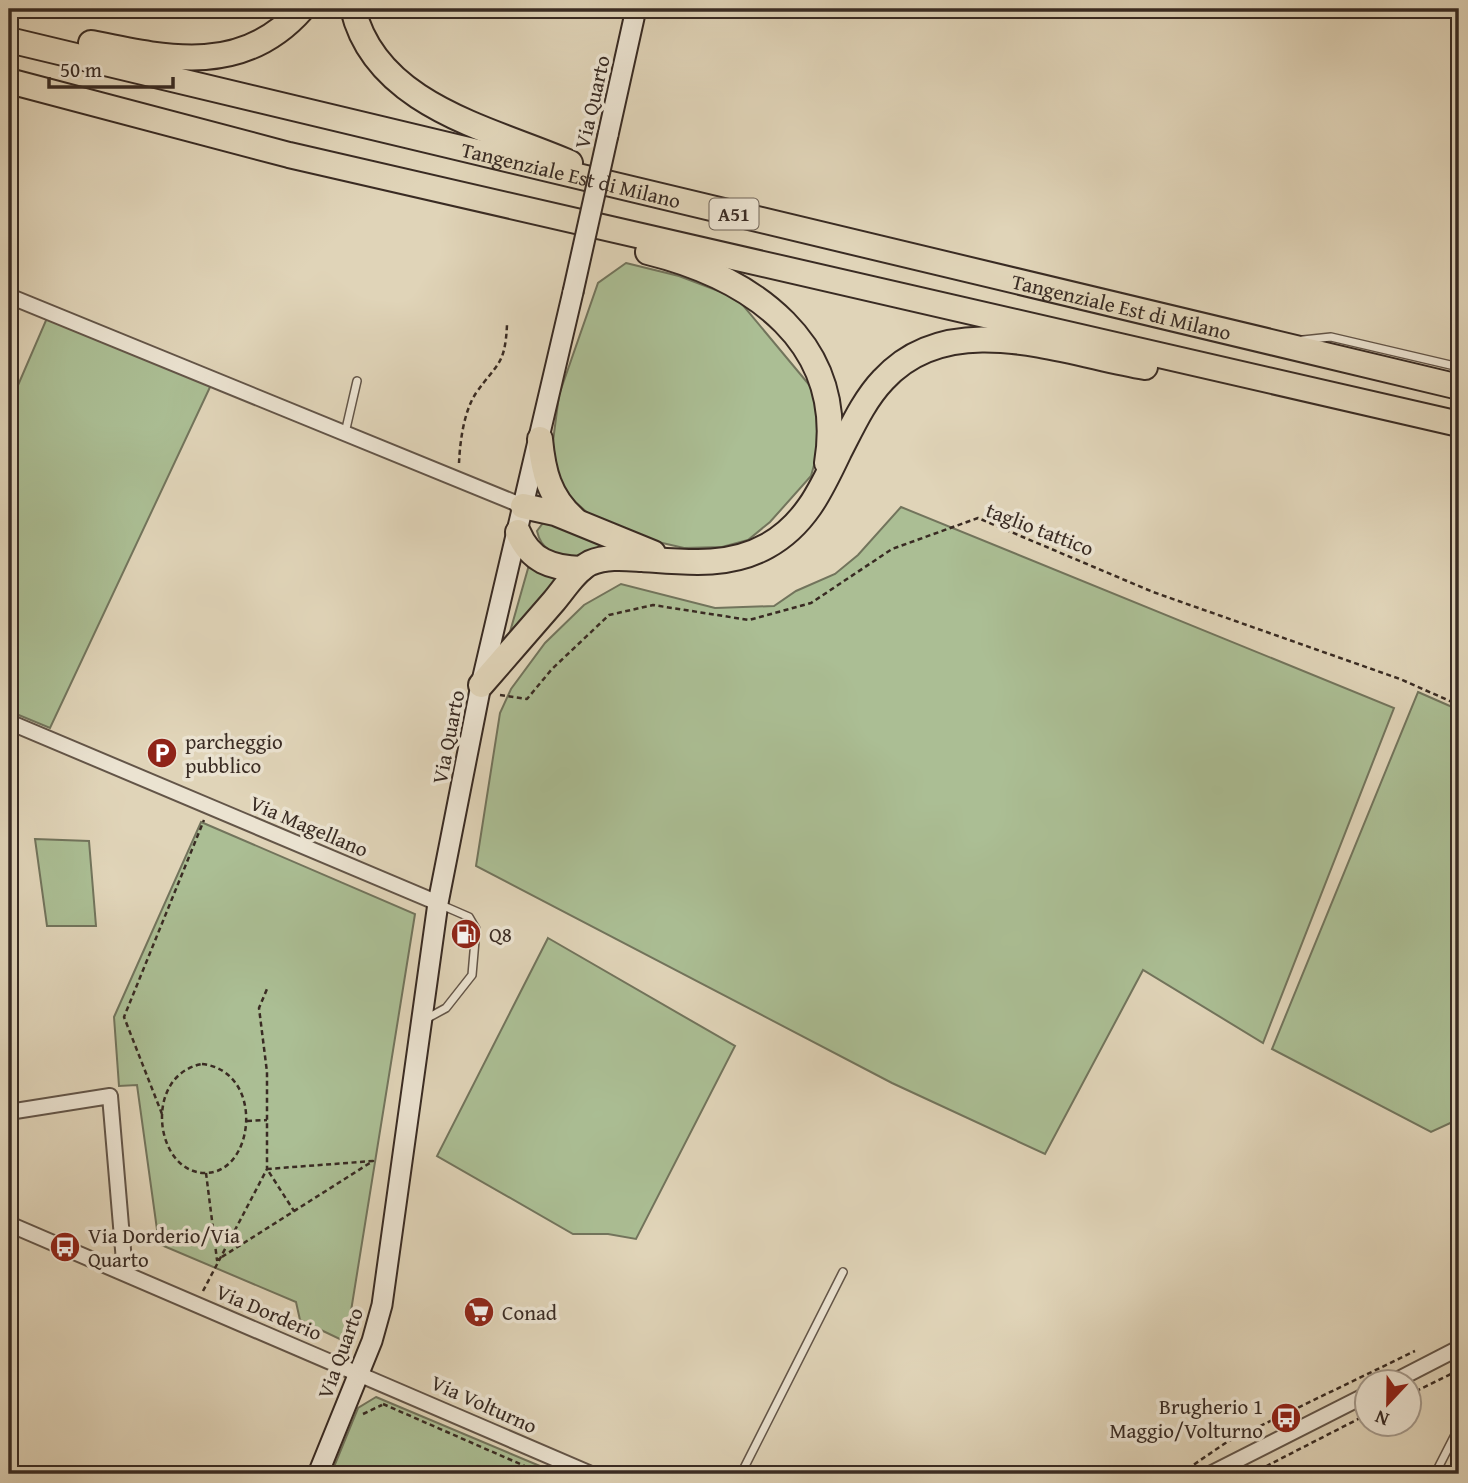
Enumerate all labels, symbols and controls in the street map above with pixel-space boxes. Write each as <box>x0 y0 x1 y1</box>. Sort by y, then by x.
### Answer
scale bar <box>49 46 173 90</box>
street label: Via Quarto <box>566 52 618 152</box>
text: 50 m <box>60 54 102 85</box>
street label: Tangenziale Est di Milano <box>458 133 684 216</box>
road number: A51 <box>710 198 758 230</box>
street label: Tangenziale Est di Milano <box>1009 265 1234 347</box>
street label: taglio tattico <box>982 494 1098 564</box>
street label: Via Quarto <box>424 687 472 787</box>
place label: parcheggio pubblico <box>185 726 283 781</box>
parking icon: parcheggio pubblico <box>145 736 179 770</box>
street label: Via Magellano <box>245 787 373 865</box>
fuel station icon: Q8 <box>449 917 483 951</box>
place label: Q8 <box>489 919 512 950</box>
place label: Via Dorderio/Via Quarto <box>88 1220 240 1275</box>
bus stop icon: Via Dorderio/Via Quarto <box>48 1230 82 1264</box>
street label: Via Dorderio <box>211 1276 327 1348</box>
supermarket icon: Conad <box>462 1295 496 1329</box>
place label: Conad <box>502 1297 558 1328</box>
street label: Via Quarto <box>309 1303 371 1403</box>
street label: Via Volturno <box>426 1367 542 1441</box>
north arrow <box>1352 1368 1422 1438</box>
place label: Brugherio 1 Maggio/Volturno <box>1109 1391 1263 1446</box>
bus stop icon: Brugherio 1 Maggio/Volturno <box>1269 1401 1303 1435</box>
text: N <box>1370 1403 1393 1434</box>

